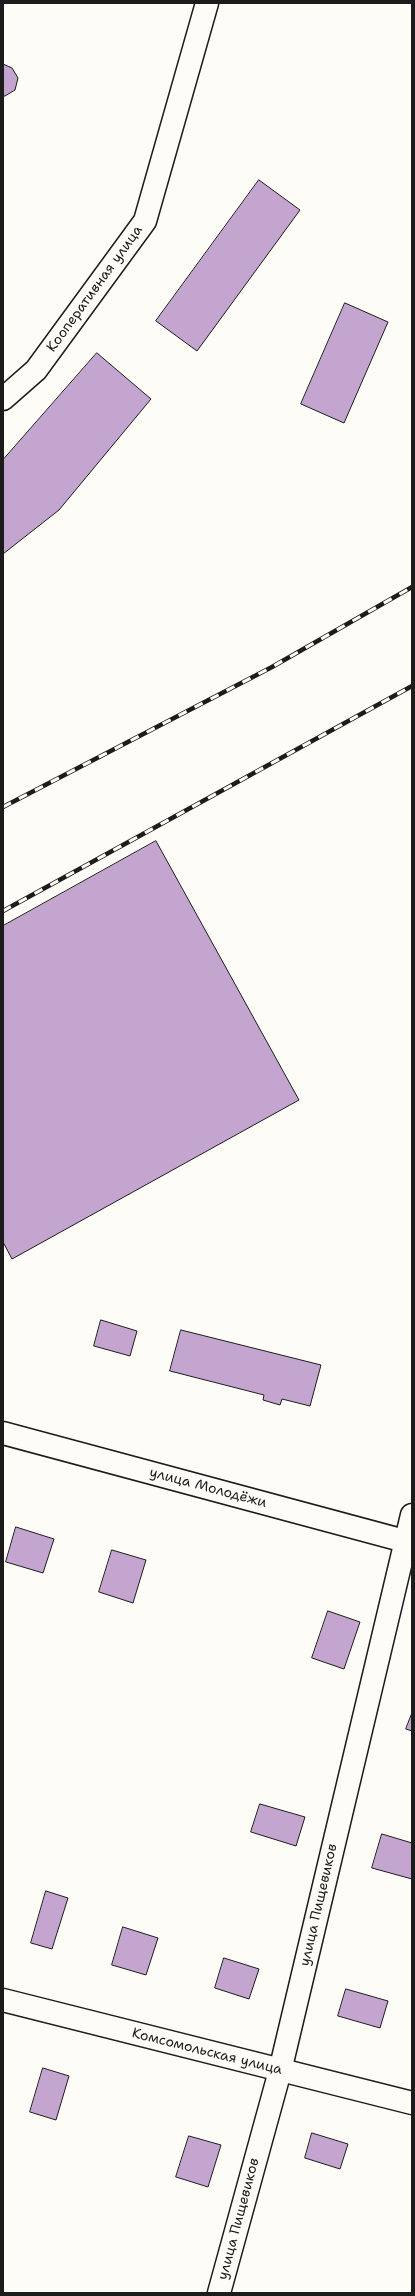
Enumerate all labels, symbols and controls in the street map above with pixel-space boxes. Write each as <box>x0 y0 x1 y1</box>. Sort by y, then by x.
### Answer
street label: Кооперативная улица <box>43 222 147 356</box>
street label: улица Молодёжи <box>148 1464 268 1512</box>
street label: улица Пищевиков <box>297 1842 341 1968</box>
street label: Комсомольская улица <box>130 2025 284 2079</box>
street label: улица Пищевиков <box>215 2156 263 2282</box>

